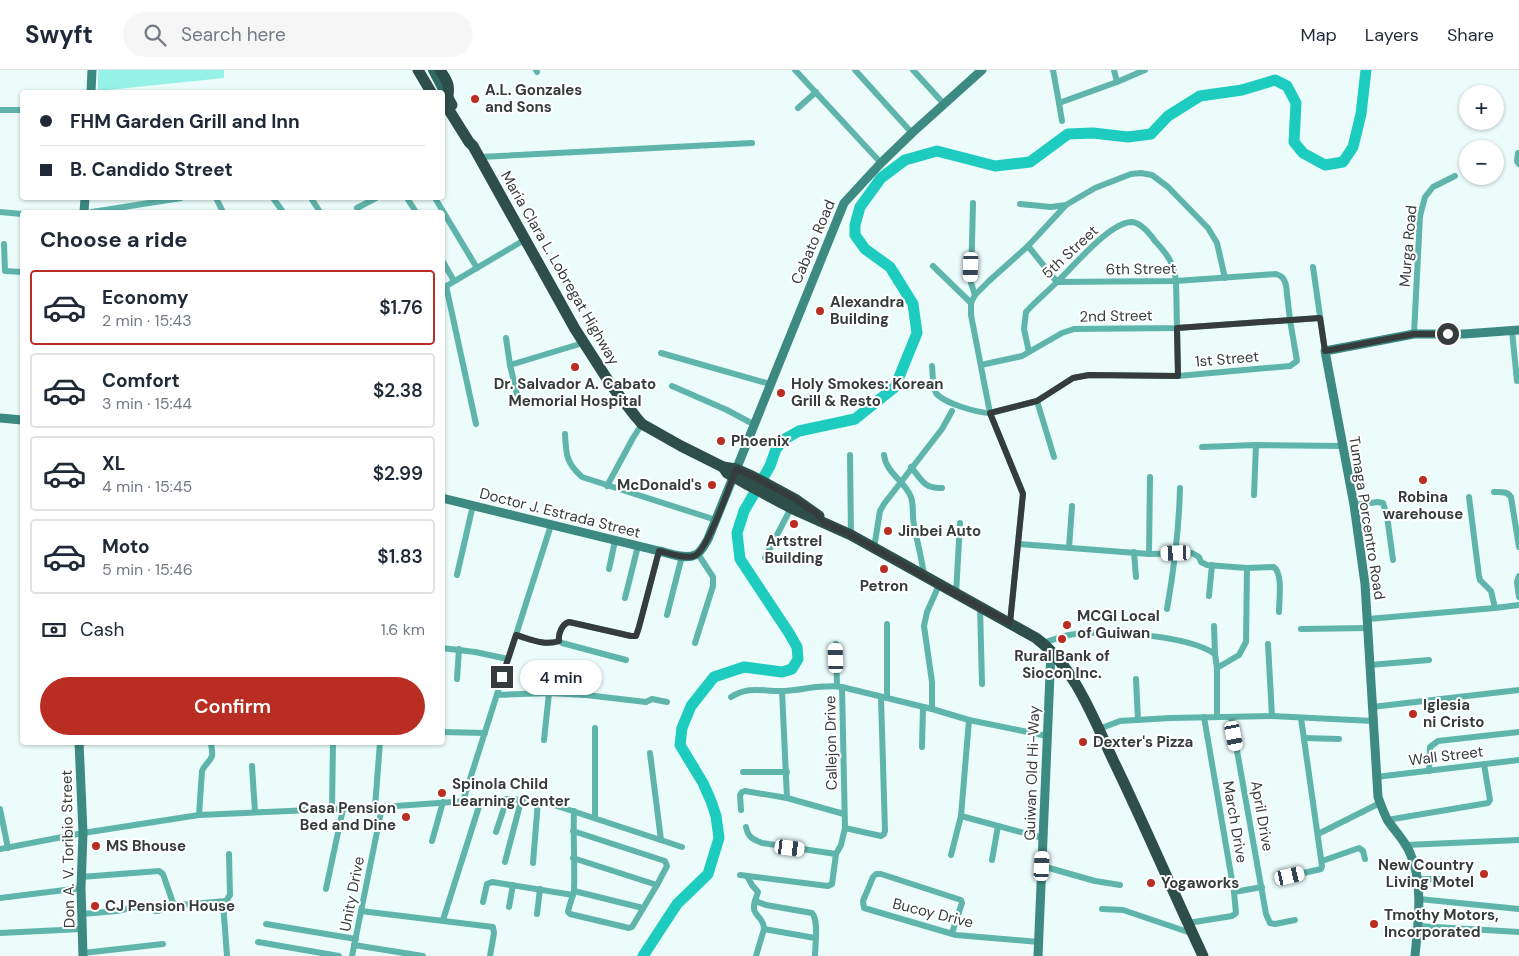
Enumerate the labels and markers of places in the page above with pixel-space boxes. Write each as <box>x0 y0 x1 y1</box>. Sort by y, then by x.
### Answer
place label: A.L. Gonzales and Sons <box>485 80 582 117</box>
marker: A.L. Gonzales and Sons <box>469 93 481 105</box>
place label: Alexandra Building <box>830 292 904 329</box>
marker: Alexandra Building <box>814 305 826 317</box>
marker: Dr. Salvador A. Cabato Memorial Hospital <box>569 361 581 373</box>
place label: Dr. Salvador A. Cabato Memorial Hospital <box>494 374 656 411</box>
place label: Holy Smokes: Korean Grill & Resto <box>791 374 944 411</box>
marker: Holy Smokes: Korean Grill & Resto <box>775 387 787 399</box>
place label: Phoenix <box>731 431 790 451</box>
marker: Phoenix <box>715 435 727 447</box>
marker: Robina warehouse <box>1417 474 1429 486</box>
place label: McDonald's <box>617 475 702 495</box>
marker: McDonald's <box>706 479 718 491</box>
place label: Robina warehouse <box>1383 487 1463 524</box>
marker: Artstrel Building <box>788 518 800 530</box>
place label: Jinbei Auto <box>898 521 981 541</box>
marker: Jinbei Auto <box>882 525 894 537</box>
place label: Artstrel Building <box>764 531 824 568</box>
marker: Petron <box>878 563 890 575</box>
place label: Petron <box>860 576 908 596</box>
place label: MCGI Local of Guiwan <box>1077 606 1160 643</box>
marker: MCGI Local of Guiwan <box>1061 619 1073 631</box>
marker: Rural Bank of Siocon Inc. <box>1056 633 1068 645</box>
place label: Rural Bank of Siocon Inc. <box>1014 646 1110 683</box>
place label: Iglesia ni Cristo <box>1423 695 1484 732</box>
marker: Iglesia ni Cristo <box>1407 708 1419 720</box>
place label: Dexter's Pizza <box>1093 732 1193 752</box>
marker: Dexter's Pizza <box>1077 736 1089 748</box>
place label: Spinola Child Learning Center <box>452 774 570 811</box>
marker: Spinola Child Learning Center <box>436 787 448 799</box>
place label: Casa Pension Bed and Dine <box>298 798 396 835</box>
marker: Casa Pension Bed and Dine <box>400 811 412 823</box>
place label: MS Bhouse <box>106 836 186 856</box>
marker: MS Bhouse <box>90 840 102 852</box>
place label: New Country Living Motel <box>1378 855 1474 892</box>
marker: New Country Living Motel <box>1478 868 1490 880</box>
place label: Yogaworks <box>1161 873 1239 893</box>
marker: Yogaworks <box>1145 877 1157 889</box>
place label: CJ Pension House <box>105 896 235 916</box>
marker: CJ Pension House <box>89 900 101 912</box>
place label: Tmothy Motors, Incorporated <box>1384 905 1499 942</box>
marker: Tmothy Motors, Incorporated <box>1368 918 1380 930</box>

